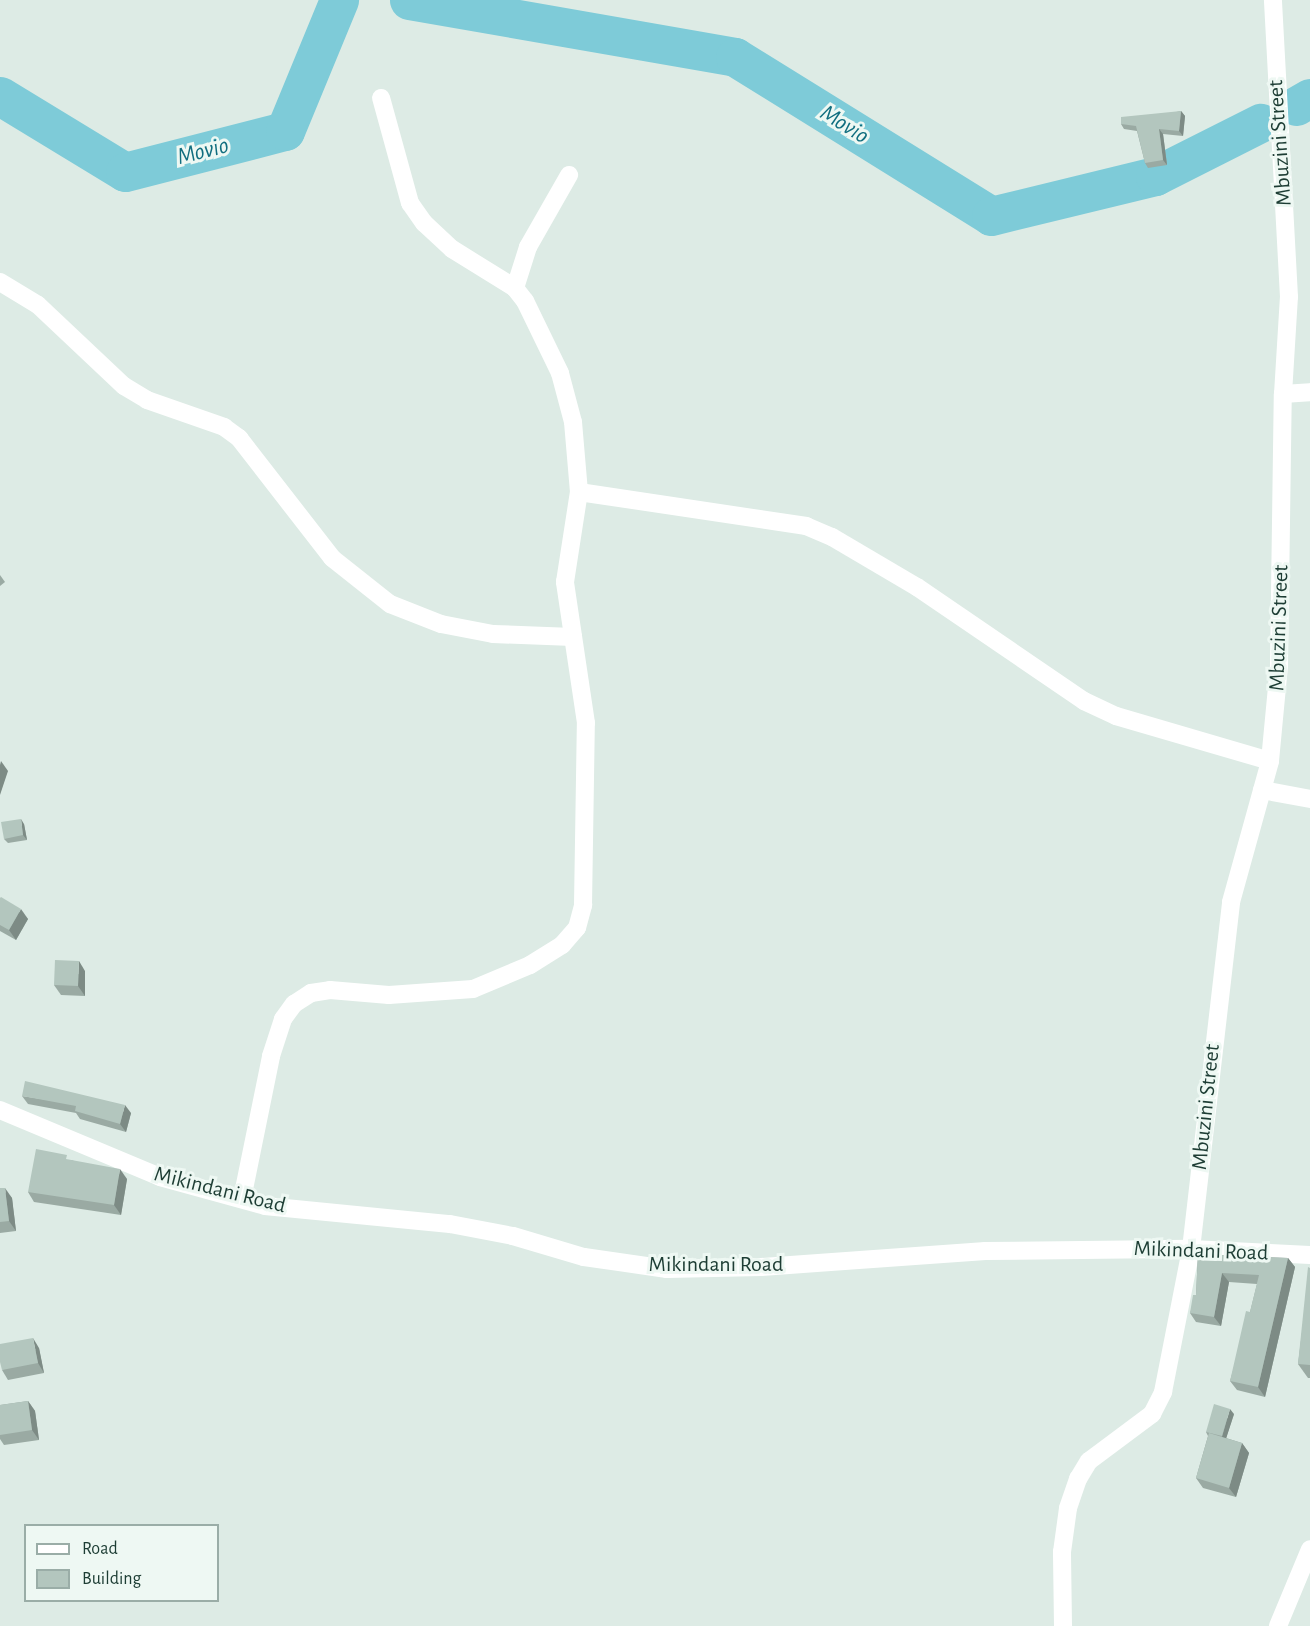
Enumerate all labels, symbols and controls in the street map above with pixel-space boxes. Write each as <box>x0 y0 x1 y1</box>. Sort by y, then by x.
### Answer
street label: Mbuzini Street <box>1262 79 1298 207</box>
water label: Movio <box>814 99 874 151</box>
water label: Movio <box>174 132 232 172</box>
street label: Mbuzini Street <box>1264 564 1294 692</box>
street label: Mbuzini Street <box>1186 1043 1226 1171</box>
street label: Mikindani Road <box>151 1161 289 1219</box>
street label: Mikindani Road <box>1133 1235 1269 1267</box>
street label: Mikindani Road <box>649 1252 783 1278</box>
legend <box>24 1524 219 1602</box>
text: Road <box>82 1540 118 1558</box>
text: Building <box>82 1570 141 1588</box>

